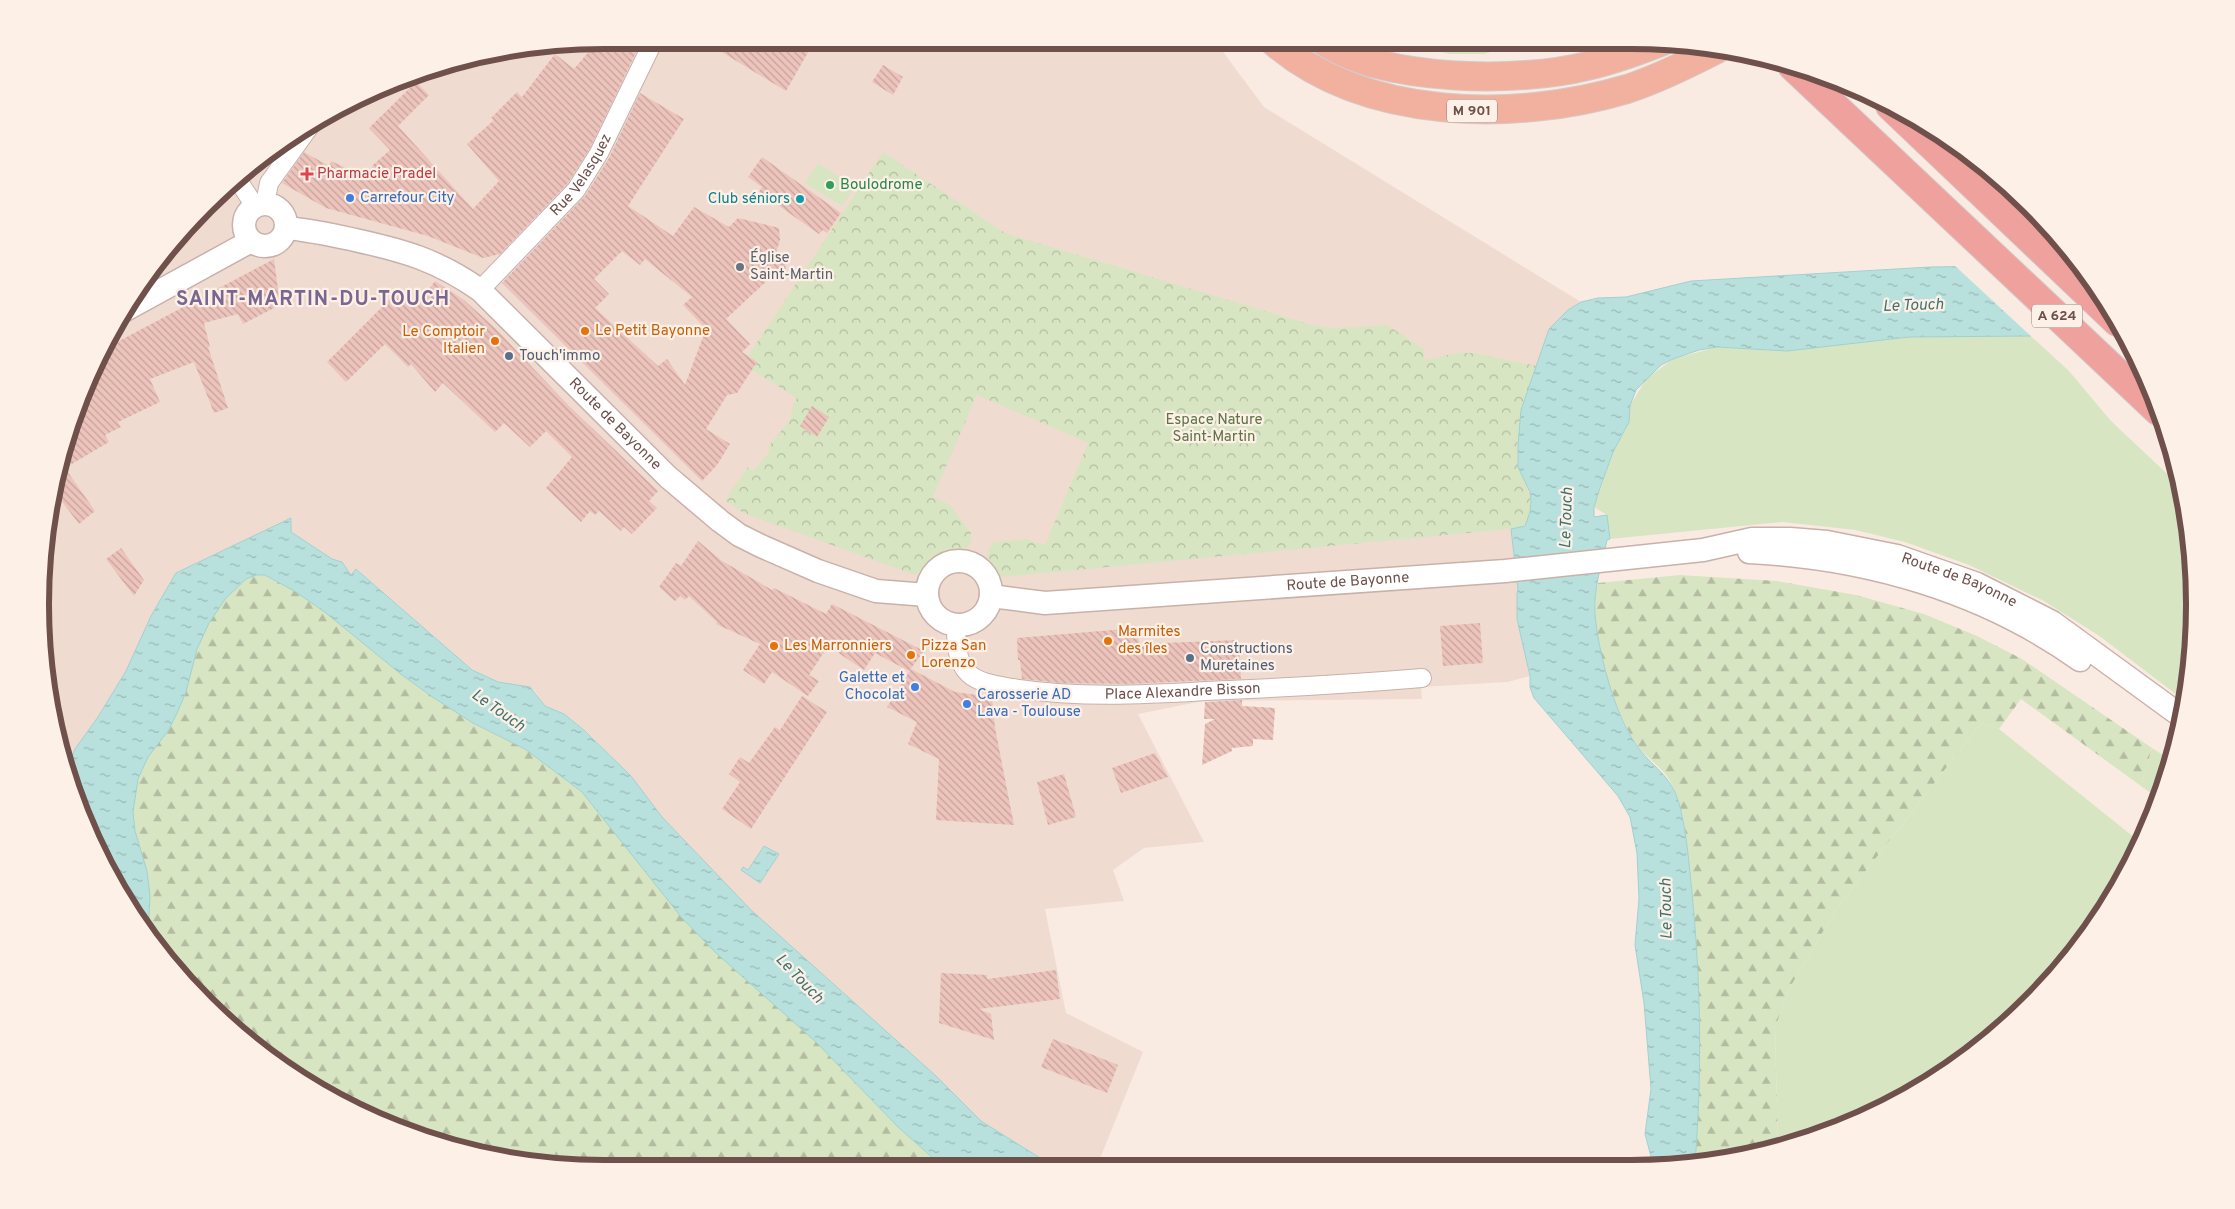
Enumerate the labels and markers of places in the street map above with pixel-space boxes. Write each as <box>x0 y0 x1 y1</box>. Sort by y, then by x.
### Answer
place label: Pharmacie Pradel <box>317 165 436 184</box>
marker: Pharmacie Pradel <box>301 168 313 180</box>
place label: Boulodrome <box>840 176 923 195</box>
marker: Boulodrome <box>824 179 836 191</box>
place label: Carrefour City <box>360 189 455 208</box>
place label: Club séniors <box>708 190 790 209</box>
marker: Carrefour City <box>344 192 356 204</box>
marker: Club séniors <box>794 193 806 205</box>
place label: Église Saint-Martin <box>750 248 833 285</box>
marker: Église Saint-Martin <box>734 261 746 273</box>
place label: Le Petit Bayonne <box>595 322 710 341</box>
place label: Le Comptoir Italien <box>402 323 485 359</box>
marker: Le Petit Bayonne <box>579 325 591 337</box>
marker: Le Comptoir Italien <box>489 335 501 347</box>
place label: Touch'immo <box>519 347 600 366</box>
marker: Touch'immo <box>503 350 515 362</box>
place label: Marmites des îles <box>1118 623 1180 659</box>
marker: Marmites des îles <box>1102 635 1114 647</box>
place label: Les Marronniers <box>784 637 892 656</box>
place label: Pizza San Lorenzo <box>921 637 986 673</box>
marker: Les Marronniers <box>768 640 780 652</box>
place label: Constructions Muretaines <box>1200 640 1293 676</box>
marker: Pizza San Lorenzo <box>905 649 917 661</box>
marker: Constructions Muretaines <box>1184 652 1196 664</box>
place label: Galette et Chocolat <box>839 669 905 705</box>
marker: Galette et Chocolat <box>909 681 921 693</box>
place label: Carosserie AD Lava - Toulouse <box>977 686 1081 722</box>
marker: Carosserie AD Lava - Toulouse <box>961 698 973 710</box>

